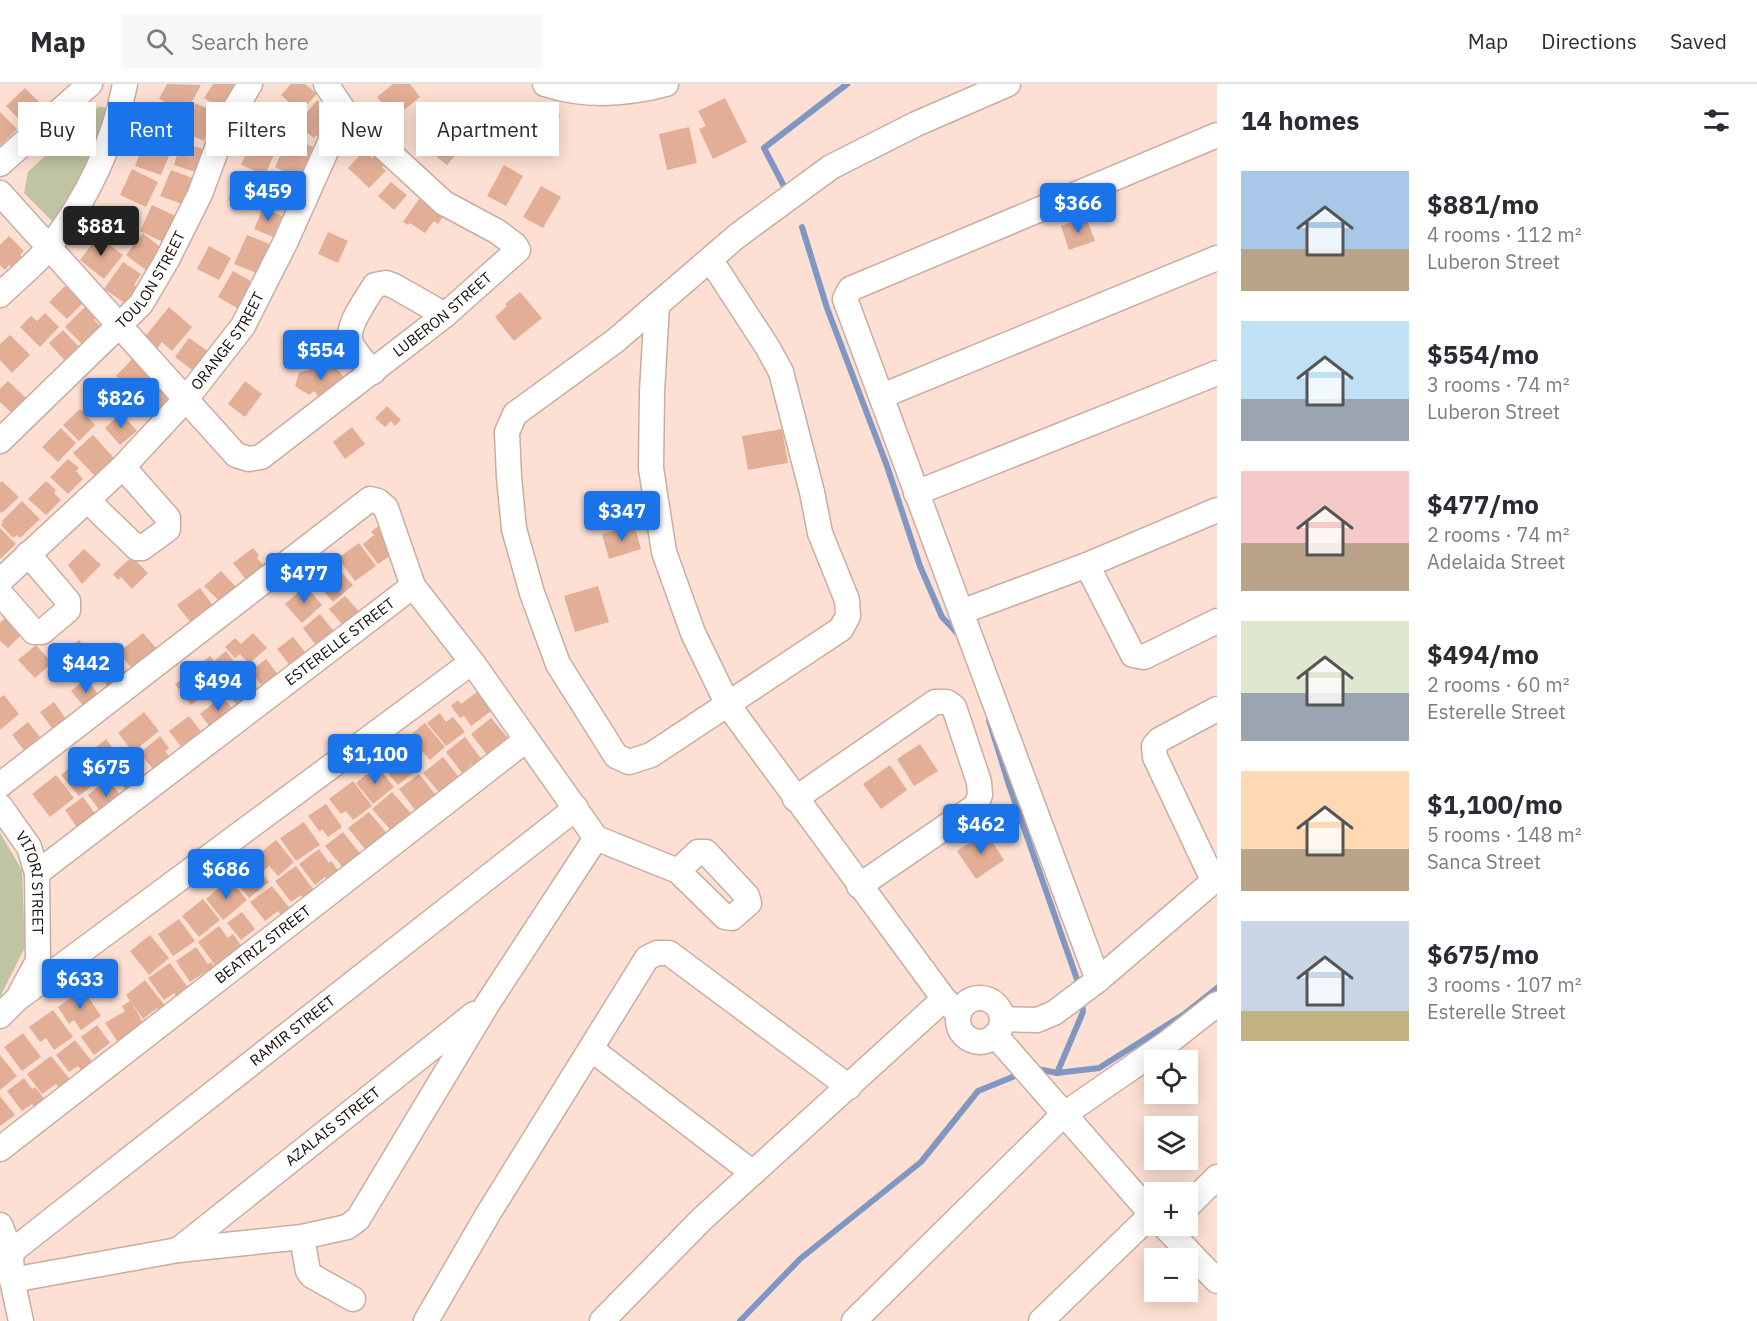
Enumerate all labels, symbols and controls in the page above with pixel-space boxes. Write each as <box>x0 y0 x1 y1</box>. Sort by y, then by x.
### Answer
search box <box>122 14 542 68</box>
text: Map <box>30 23 86 60</box>
icon: search <box>143 25 176 58</box>
text: Search here <box>191 27 309 56</box>
text: Map <box>1468 27 1508 55</box>
text: Directions <box>1541 27 1637 55</box>
text: Saved <box>1670 27 1727 55</box>
chip: Buy <box>18 102 96 156</box>
chip: Rent <box>108 102 194 156</box>
chip: Filters <box>206 102 307 156</box>
chip: New <box>319 102 404 156</box>
chip: Apartment <box>416 102 559 156</box>
text: 14 homes <box>1241 103 1359 137</box>
icon: filters <box>1700 104 1733 137</box>
pin: $459 <box>232 171 304 222</box>
text: $459 <box>244 177 292 204</box>
pin: $366 <box>1042 183 1114 234</box>
text: $881/mo <box>1427 187 1539 221</box>
text: $366 <box>1054 189 1102 216</box>
icon: home <box>1289 195 1361 267</box>
pin: $881 <box>65 206 137 257</box>
text: $881 <box>77 212 125 239</box>
text: 4 rooms · 112 m² <box>1427 221 1582 248</box>
street label: TOULON STREET <box>111 227 189 332</box>
text: Luberon Street <box>1427 248 1560 275</box>
street label: LUBERON STREET <box>389 268 496 361</box>
street label: ORANGE STREET <box>186 288 268 394</box>
pin: $554 <box>285 330 357 381</box>
text: $554 <box>297 336 345 363</box>
text: $554/mo <box>1427 337 1539 371</box>
icon: home <box>1289 345 1361 417</box>
text: 3 rooms · 74 m² <box>1427 371 1570 398</box>
pin: $826 <box>85 378 157 429</box>
text: $826 <box>97 384 145 411</box>
text: Luberon Street <box>1427 398 1560 425</box>
text: $477/mo <box>1427 487 1539 521</box>
pin: $347 <box>586 491 658 542</box>
icon: home <box>1289 495 1361 567</box>
text: $347 <box>598 497 646 524</box>
text: 2 rooms · 74 m² <box>1427 521 1570 548</box>
text: Adelaida Street <box>1427 548 1565 575</box>
pin: $477 <box>268 553 340 604</box>
text: $477 <box>280 559 328 586</box>
street label: ESTERELLE STREET <box>281 593 399 689</box>
text: $494/mo <box>1427 637 1539 671</box>
pin: $442 <box>50 643 122 694</box>
icon: home <box>1289 645 1361 717</box>
text: $442 <box>62 649 110 676</box>
pin: $494 <box>182 661 254 712</box>
text: $494 <box>194 667 242 694</box>
text: 2 rooms · 60 m² <box>1427 671 1570 698</box>
text: Esterelle Street <box>1427 698 1566 725</box>
pin: $1,100 <box>326 734 424 785</box>
text: $1,100 <box>342 740 408 767</box>
pin: $675 <box>70 747 142 798</box>
text: $675 <box>82 753 130 780</box>
text: $1,100/mo <box>1427 787 1563 821</box>
icon: home <box>1289 795 1361 867</box>
pin: $462 <box>945 804 1017 855</box>
text: $462 <box>957 810 1005 837</box>
text: 5 rooms · 148 m² <box>1427 821 1582 848</box>
street label: VITORI STREET <box>12 827 48 935</box>
text: Sanca Street <box>1427 848 1541 875</box>
pin: $686 <box>190 849 262 900</box>
text: $686 <box>202 855 250 882</box>
street label: BEATRIZ STREET <box>211 901 315 987</box>
text: $675/mo <box>1427 937 1539 971</box>
icon: home <box>1289 945 1361 1017</box>
pin: $633 <box>44 959 116 1010</box>
text: $633 <box>56 965 104 992</box>
text: 3 rooms · 107 m² <box>1427 971 1582 998</box>
street label: RAMIR STREET <box>246 991 339 1070</box>
text: Esterelle Street <box>1427 998 1566 1025</box>
map controls <box>1144 1050 1198 1302</box>
button: locate <box>1144 1050 1198 1104</box>
street label: AZALAIS STREET <box>281 1082 384 1170</box>
button: layers <box>1144 1116 1198 1170</box>
button: + <box>1144 1182 1198 1236</box>
button: − <box>1144 1248 1198 1302</box>

